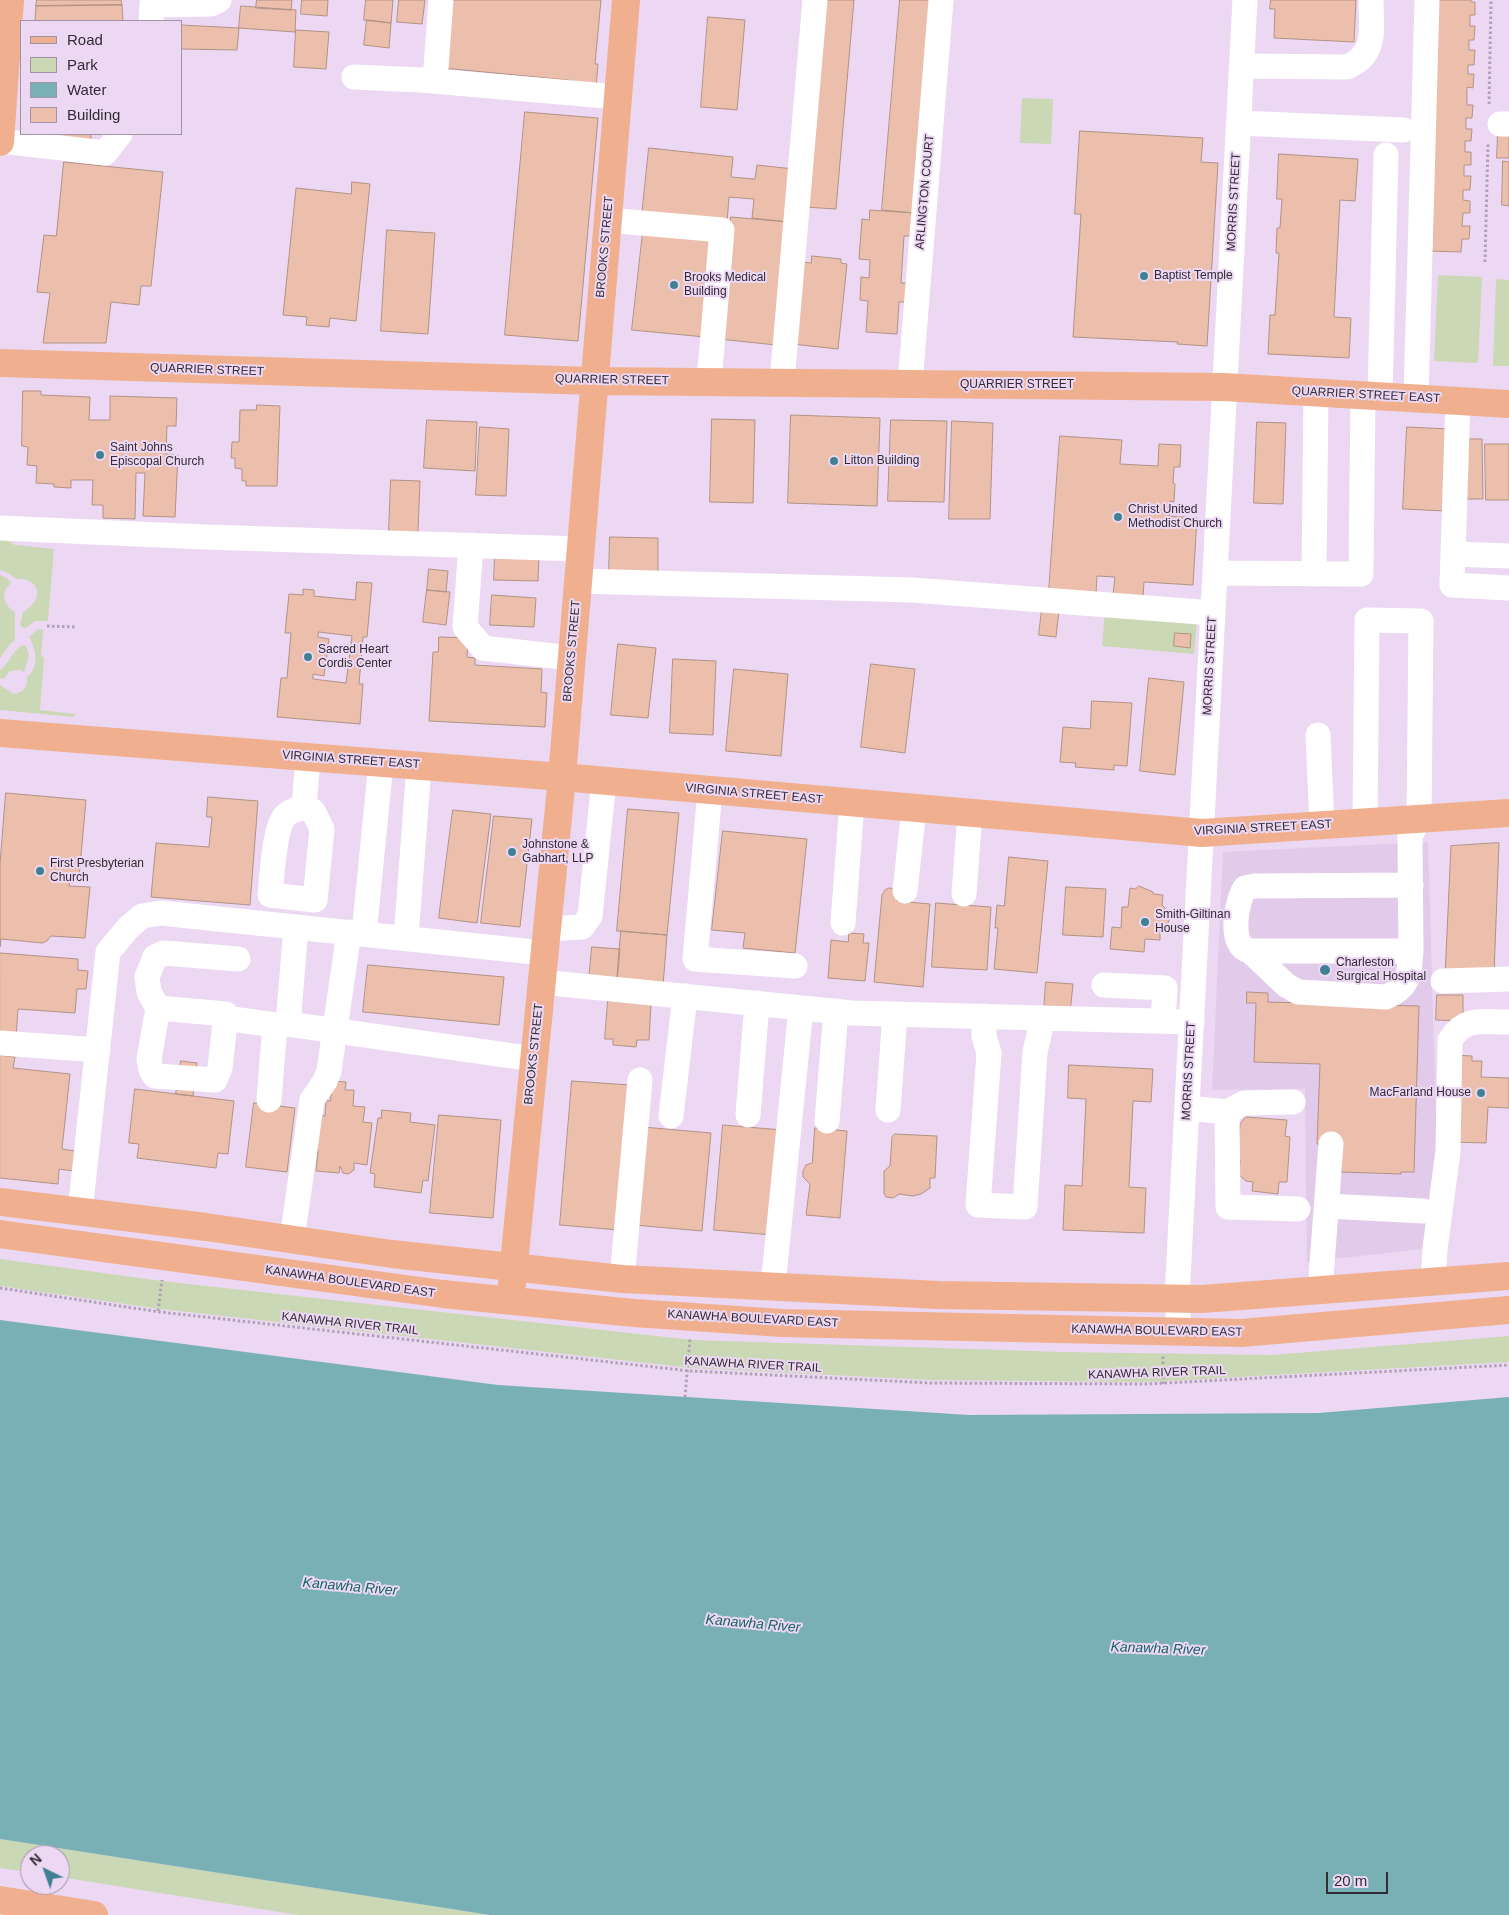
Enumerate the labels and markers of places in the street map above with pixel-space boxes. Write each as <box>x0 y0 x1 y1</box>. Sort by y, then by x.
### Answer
place label: Baptist Temple <box>1154 269 1233 283</box>
marker: Baptist Temple <box>1138 270 1150 282</box>
place label: Brooks Medical Building <box>684 271 766 299</box>
marker: Brooks Medical Building <box>668 279 680 291</box>
place label: Saint Johns Episcopal Church <box>110 441 204 469</box>
marker: Saint Johns Episcopal Church <box>94 449 106 461</box>
place label: Litton Building <box>844 454 919 468</box>
marker: Litton Building <box>828 455 840 467</box>
place label: Christ United Methodist Church <box>1128 503 1222 531</box>
marker: Christ United Methodist Church <box>1112 511 1124 523</box>
place label: Sacred Heart Cordis Center <box>318 643 392 671</box>
marker: Sacred Heart Cordis Center <box>302 651 314 663</box>
place label: Johnstone & Gabhart, LLP <box>522 838 593 866</box>
marker: Johnstone & Gabhart, LLP <box>506 846 518 858</box>
place label: First Presbyterian Church <box>50 857 144 885</box>
marker: First Presbyterian Church <box>34 865 46 877</box>
place label: Smith-Giltinan House <box>1155 908 1230 936</box>
marker: Smith-Giltinan House <box>1139 916 1151 928</box>
place label: Charleston Surgical Hospital <box>1336 956 1426 984</box>
marker: Charleston Surgical Hospital <box>1318 963 1332 977</box>
place label: MacFarland House <box>1370 1086 1471 1100</box>
marker: MacFarland House <box>1475 1087 1487 1099</box>

